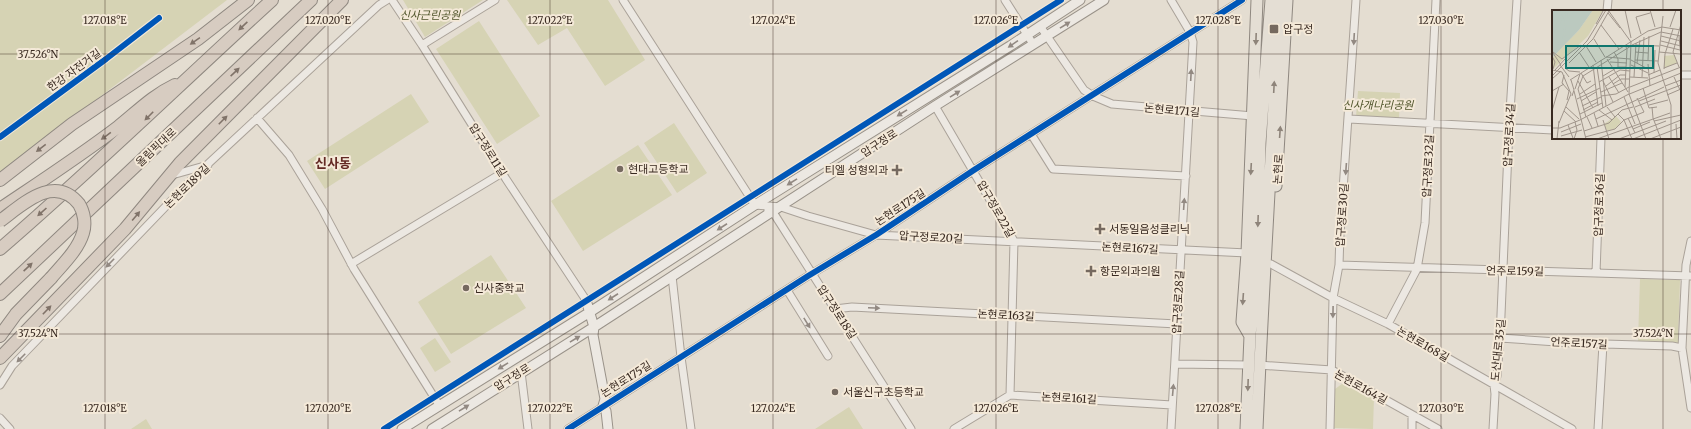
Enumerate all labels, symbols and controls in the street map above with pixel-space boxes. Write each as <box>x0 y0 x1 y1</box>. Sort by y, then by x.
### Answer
park label: 신사근린공원 <box>400 8 461 22</box>
inset map <box>1552 10 1681 139</box>
text: 127.018°E <box>83 14 127 27</box>
text: 127.020°E <box>305 14 351 27</box>
text: 127.022°E <box>528 14 573 27</box>
text: 127.024°E <box>751 14 796 27</box>
text: 127.026°E <box>974 14 1019 27</box>
text: 127.028°E <box>1195 14 1241 27</box>
text: 127.030°E <box>1418 14 1464 27</box>
one-way arrow <box>1059 21 1071 28</box>
one-way arrow <box>238 22 248 31</box>
place label: 압구정 <box>1283 22 1313 36</box>
marker: 압구정 <box>1268 23 1280 35</box>
one-way arrow <box>1253 33 1259 46</box>
one-way arrow <box>1351 33 1357 46</box>
one-way arrow <box>190 37 200 45</box>
one-way arrow <box>1007 40 1018 48</box>
street label: 한강 자전거길 <box>44 46 104 94</box>
text: 37.526°N <box>18 48 59 61</box>
one-way arrow <box>230 68 240 77</box>
one-way arrow <box>1188 69 1195 81</box>
one-way arrow <box>1271 80 1277 93</box>
one-way arrow <box>950 90 960 98</box>
park label: 신사개나리공원 <box>1343 98 1414 112</box>
street label: 논현로171길 <box>1144 101 1200 119</box>
street label: 압구정로34길 <box>1500 103 1518 167</box>
one-way arrow <box>897 110 908 117</box>
one-way arrow <box>144 111 154 120</box>
one-way arrow <box>219 115 228 124</box>
street label: 압구정로11길 <box>466 121 510 179</box>
street label: 올림픽대로 <box>133 125 179 169</box>
street label: 압구정로 <box>858 126 900 160</box>
one-way arrow <box>1277 126 1284 138</box>
one-way arrow <box>100 132 111 140</box>
street label: 압구정로32길 <box>1419 134 1437 198</box>
one-way arrow <box>35 144 46 152</box>
street label: 논현로 <box>1270 153 1286 185</box>
district label: 신사동 <box>315 155 351 172</box>
street label: 논현로189길 <box>161 161 213 211</box>
place label: 현대고등학교 <box>628 162 689 176</box>
place label: 티엘 성형외과 <box>825 163 888 177</box>
one-way arrow <box>1247 163 1254 175</box>
one-way arrow <box>1342 163 1349 175</box>
marker: 현대고등학교 <box>615 164 625 174</box>
marker: 티엘 성형외과 <box>891 164 903 176</box>
street label: 압구정로36길 <box>1591 173 1607 237</box>
street label: 압구정로22길 <box>974 178 1018 240</box>
one-way arrow <box>786 179 798 186</box>
street label: 압구정로30길 <box>1333 183 1351 247</box>
street label: 논현로175길 <box>872 186 928 228</box>
one-way arrow <box>1180 198 1187 210</box>
one-way arrow <box>37 207 46 216</box>
one-way arrow <box>132 210 141 221</box>
one-way arrow <box>1255 215 1261 228</box>
place label: 서동일음성클리닉 <box>1109 222 1190 236</box>
one-way arrow <box>716 223 728 230</box>
marker: 서동일음성클리닉 <box>1094 223 1106 235</box>
street label: 압구정로20길 <box>899 228 963 246</box>
street label: 논현로167길 <box>1101 240 1159 256</box>
one-way arrow <box>105 258 115 268</box>
one-way arrow <box>23 262 33 272</box>
street label: 언주로159길 <box>1486 263 1544 279</box>
place label: 항문외과의원 <box>1100 264 1161 278</box>
marker: 항문외과의원 <box>1085 265 1097 277</box>
street label: 압구정로28길 <box>1169 270 1187 334</box>
place label: 신사중학교 <box>474 281 525 295</box>
street label: 압구정로18길 <box>814 282 860 342</box>
marker: 신사중학교 <box>461 283 471 293</box>
one-way arrow <box>608 293 618 301</box>
one-way arrow <box>1240 293 1247 305</box>
one-way arrow <box>42 305 52 315</box>
one-way arrow <box>868 305 880 312</box>
one-way arrow <box>1330 306 1336 319</box>
street label: 논현로163길 <box>977 307 1035 323</box>
one-way arrow <box>804 317 811 329</box>
street label: 도산대로35길 <box>1488 318 1508 382</box>
street label: 논현로168길 <box>1394 323 1452 365</box>
text: 37.524°N <box>18 327 58 340</box>
text: 37.524°N <box>1633 327 1673 340</box>
one-way arrow <box>569 335 580 343</box>
street label: 언주로157길 <box>1550 335 1608 351</box>
one-way arrow <box>16 353 26 363</box>
street label: 논현로175길 <box>598 358 654 400</box>
street label: 압구정로 <box>491 360 533 394</box>
one-way arrow <box>498 362 508 370</box>
street label: 논현로164길 <box>1332 367 1390 407</box>
one-way arrow <box>1245 379 1252 391</box>
one-way arrow <box>1169 384 1176 396</box>
place label: 서울신구초등학교 <box>843 385 924 399</box>
marker: 서울신구초등학교 <box>830 387 840 397</box>
street label: 논현로161길 <box>1041 390 1097 406</box>
text: 127.018°E <box>83 402 127 415</box>
text: 127.020°E <box>305 402 351 415</box>
text: 127.022°E <box>528 402 573 415</box>
text: 127.024°E <box>751 402 796 415</box>
text: 127.026°E <box>974 402 1019 415</box>
text: 127.028°E <box>1195 402 1241 415</box>
text: 127.030°E <box>1418 402 1464 415</box>
one-way arrow <box>458 404 470 411</box>

